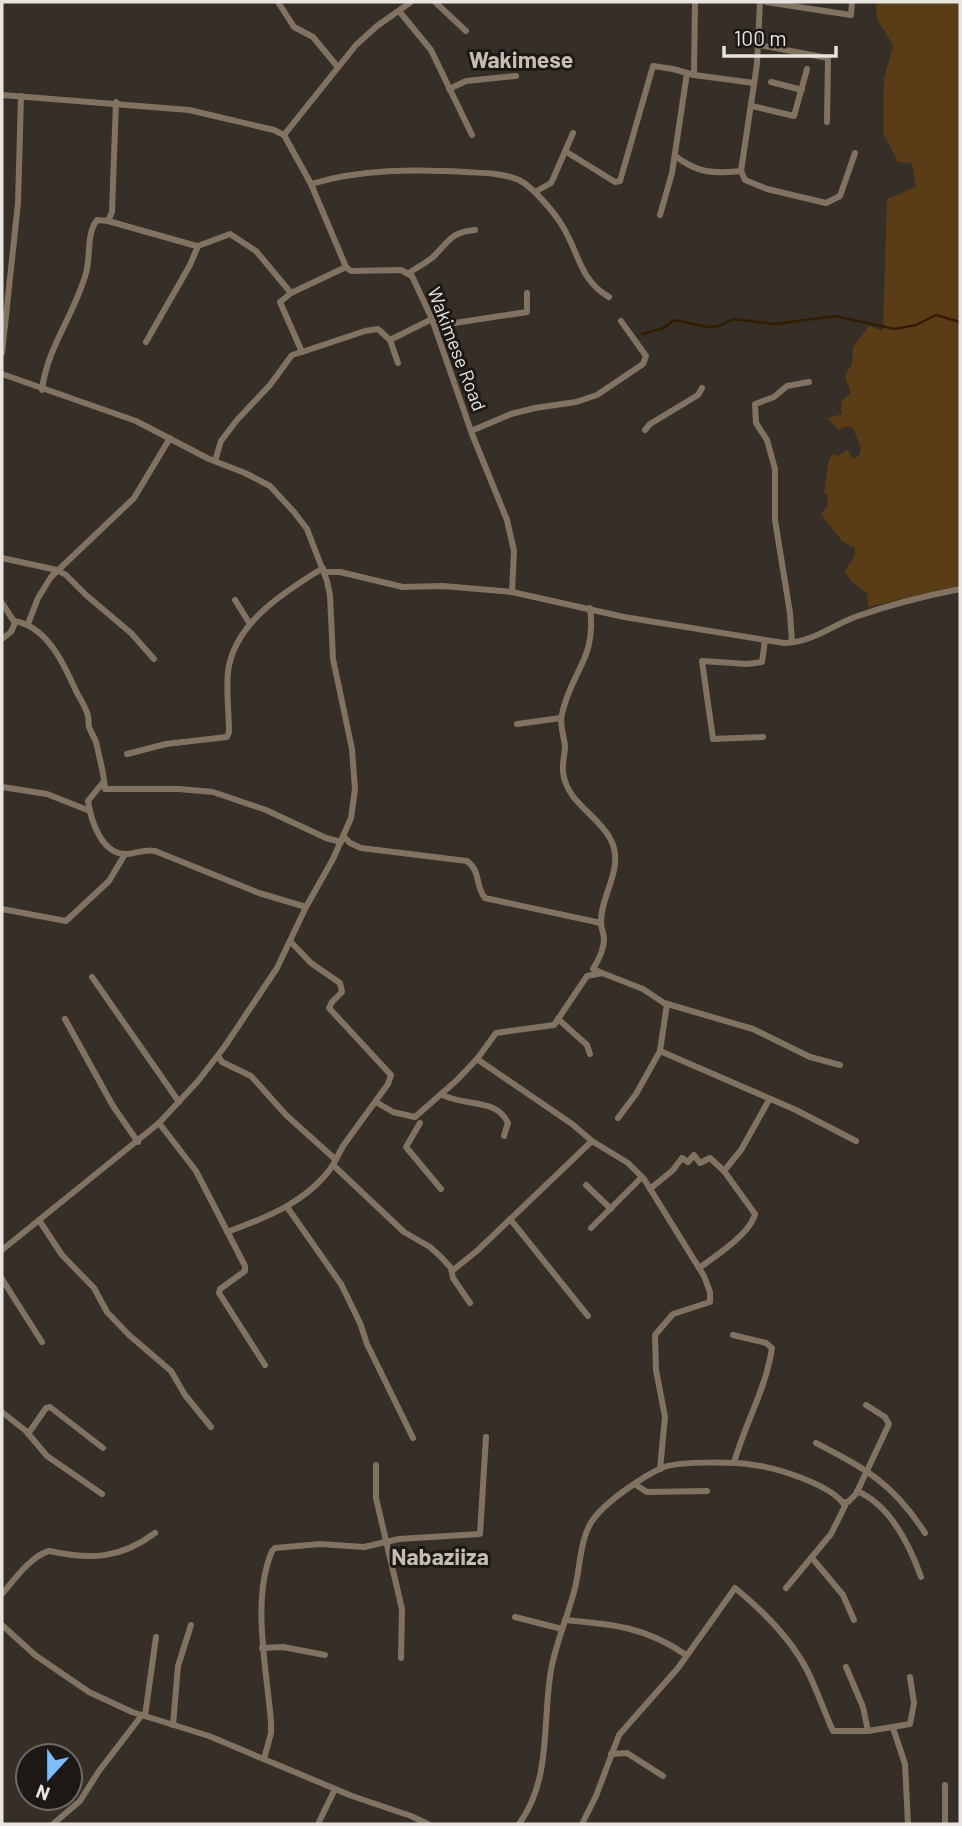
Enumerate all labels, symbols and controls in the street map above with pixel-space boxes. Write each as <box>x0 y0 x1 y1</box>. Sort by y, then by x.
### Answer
scale bar <box>724 14 836 58</box>
text: 100 m <box>734 25 787 50</box>
district label: Wakimese <box>469 45 573 73</box>
street label: Wakimese Road <box>423 284 492 414</box>
district label: Nabaziiza <box>391 1542 489 1570</box>
north arrow <box>14 1742 84 1812</box>
text: N <box>33 1780 53 1806</box>

